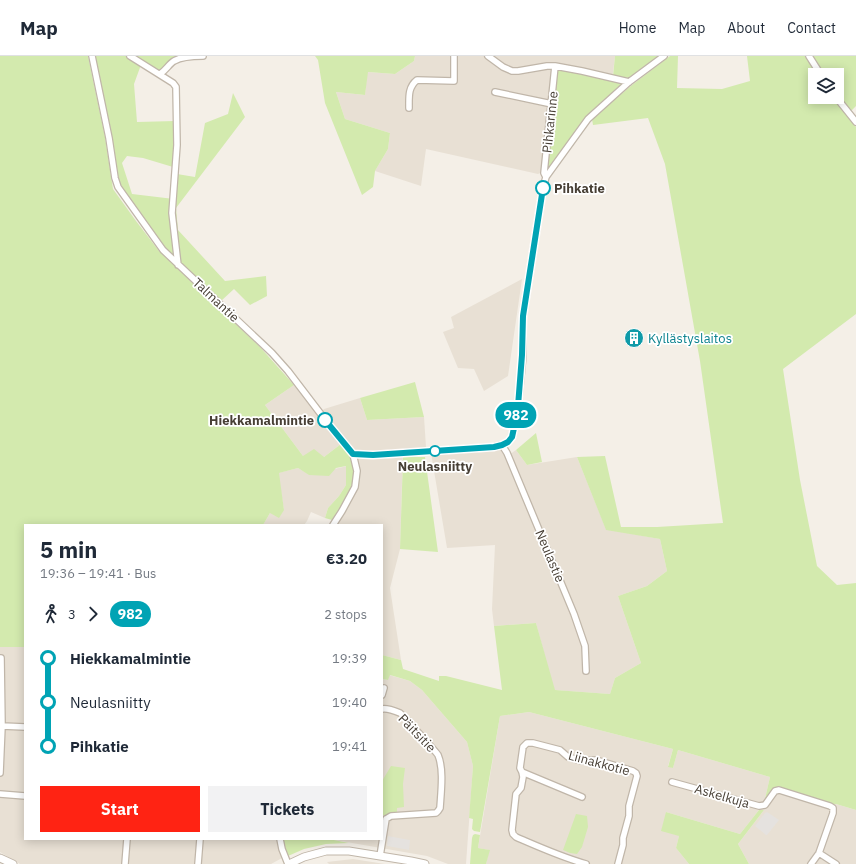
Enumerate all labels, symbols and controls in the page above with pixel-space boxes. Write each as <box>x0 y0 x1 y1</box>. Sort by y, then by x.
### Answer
text: Map <box>20 16 58 40</box>
text: Home <box>619 19 656 37</box>
text: Map <box>678 19 705 37</box>
text: About <box>727 19 765 37</box>
text: Contact <box>787 19 836 37</box>
map controls <box>808 68 844 104</box>
button: layers <box>808 68 844 104</box>
street label: Pihkarinne <box>538 90 562 154</box>
marker: Pihkatie <box>535 180 551 196</box>
place label: Pihkatie <box>554 180 605 197</box>
street label: Talmantie <box>189 274 243 326</box>
building icon: Kyllästyslaitos <box>623 327 645 349</box>
place label: Kyllästyslaitos <box>648 330 732 347</box>
line badge: 982 <box>493 402 539 428</box>
text: 982 <box>503 406 529 424</box>
place label: Hiekkamalmintie <box>209 412 314 429</box>
marker: Hiekkamalmintie <box>317 412 333 428</box>
marker: Neulasniitty <box>429 445 441 457</box>
place label: Neulasniitty <box>398 458 472 475</box>
street label: Neulastie <box>531 527 569 585</box>
text: 5 min <box>40 535 97 564</box>
text: €3.20 <box>326 549 367 568</box>
text: 19:36 – 19:41 · Bus <box>40 565 156 582</box>
icon: walk <box>40 603 62 625</box>
icon: forward <box>82 603 104 625</box>
text: 982 <box>118 605 143 623</box>
text: 3 <box>68 606 76 623</box>
text: 2 stops <box>324 606 367 623</box>
text: Hiekkamalmintie <box>70 649 191 668</box>
text: 19:39 <box>332 650 367 667</box>
text: Neulasniitty <box>70 693 151 712</box>
text: 19:40 <box>332 694 367 711</box>
street label: Päitsitie <box>395 710 439 756</box>
text: Pihkatie <box>70 737 129 756</box>
text: 19:41 <box>332 738 367 755</box>
street label: Liinakkotie <box>566 747 632 779</box>
street label: Askelkuja <box>693 780 751 812</box>
button: Start <box>40 786 200 832</box>
button: Tickets <box>208 786 367 832</box>

